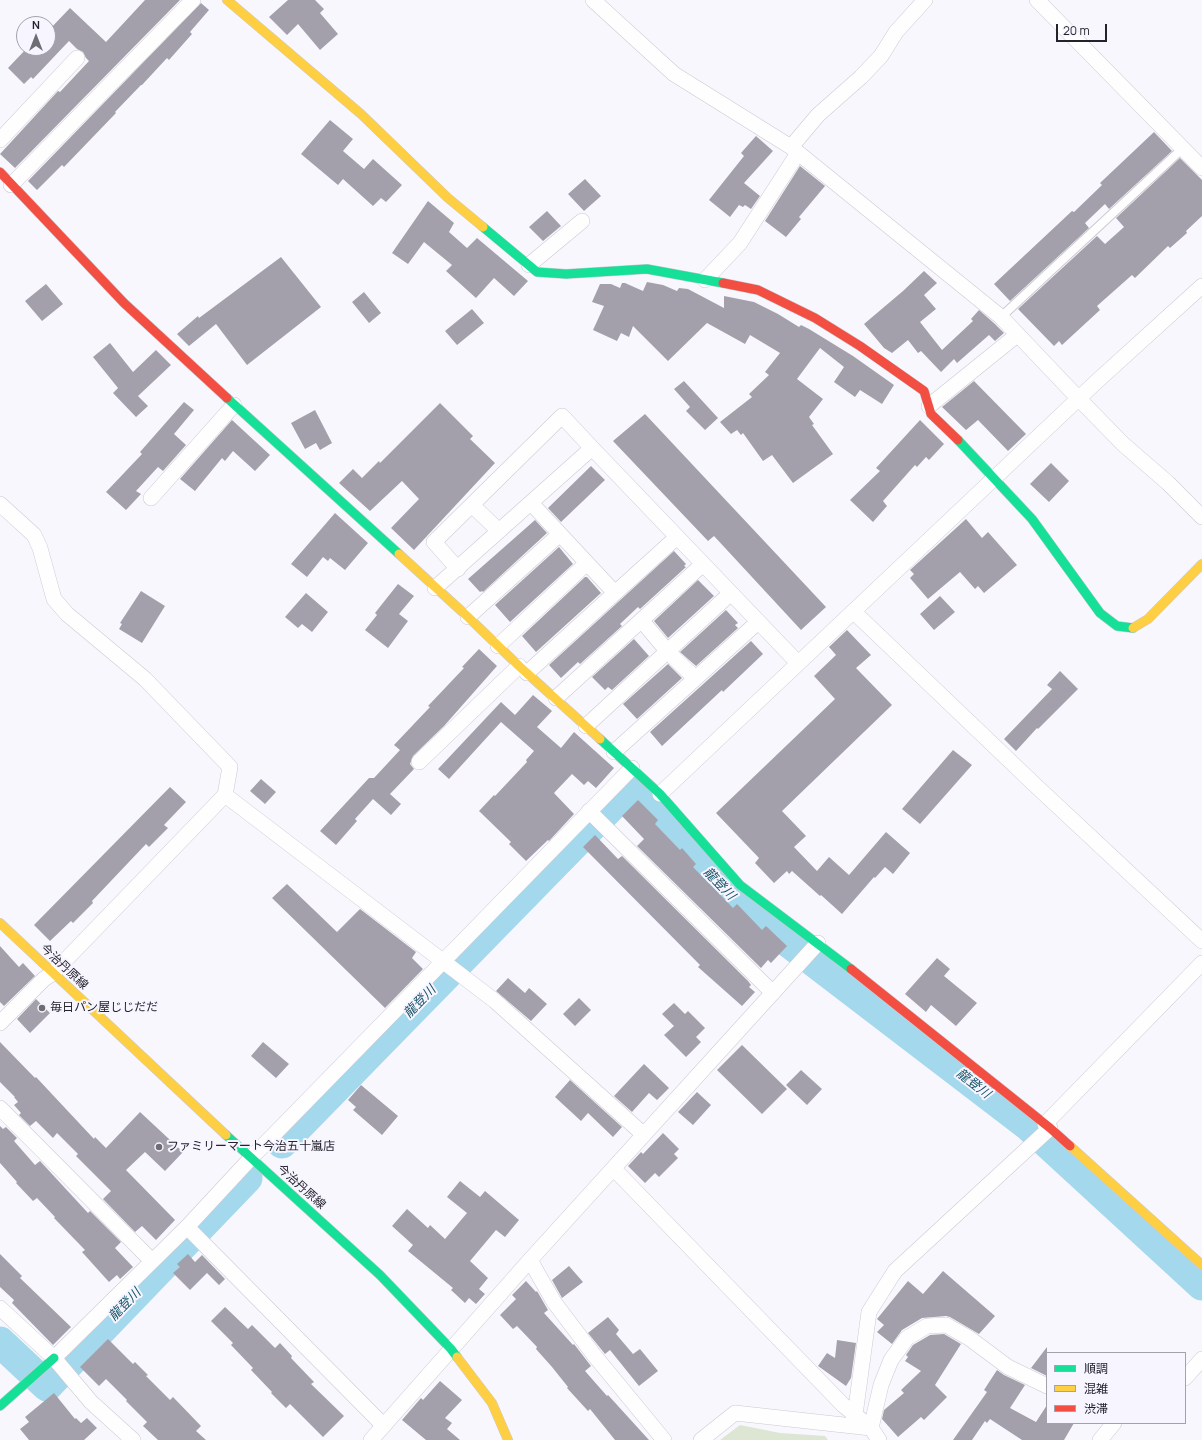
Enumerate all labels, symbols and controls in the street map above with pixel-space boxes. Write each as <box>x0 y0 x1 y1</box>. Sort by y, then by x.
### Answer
north arrow <box>16 16 56 56</box>
scale bar <box>1058 16 1109 42</box>
text: N <box>32 17 40 32</box>
text: 20 m <box>1063 22 1090 39</box>
water label: 龍登川 <box>700 865 738 903</box>
street label: 今治丹原線 <box>37 941 91 993</box>
water label: 龍登川 <box>401 983 439 1021</box>
place label: 毎日パン屋じじだだ <box>50 1001 158 1015</box>
marker: 毎日パン屋じじだだ <box>37 1003 47 1013</box>
water label: 龍登川 <box>953 1066 993 1102</box>
place label: ファミリーマート今治五十嵐店 <box>167 1140 335 1154</box>
marker: ファミリーマート今治五十嵐店 <box>154 1142 164 1152</box>
street label: 今治丹原線 <box>274 1162 328 1212</box>
water label: 龍登川 <box>106 1286 144 1324</box>
legend <box>1046 1352 1186 1424</box>
text: 順調 <box>1084 1360 1108 1377</box>
text: 混雑 <box>1084 1380 1108 1397</box>
text: 渋滞 <box>1084 1400 1108 1417</box>

